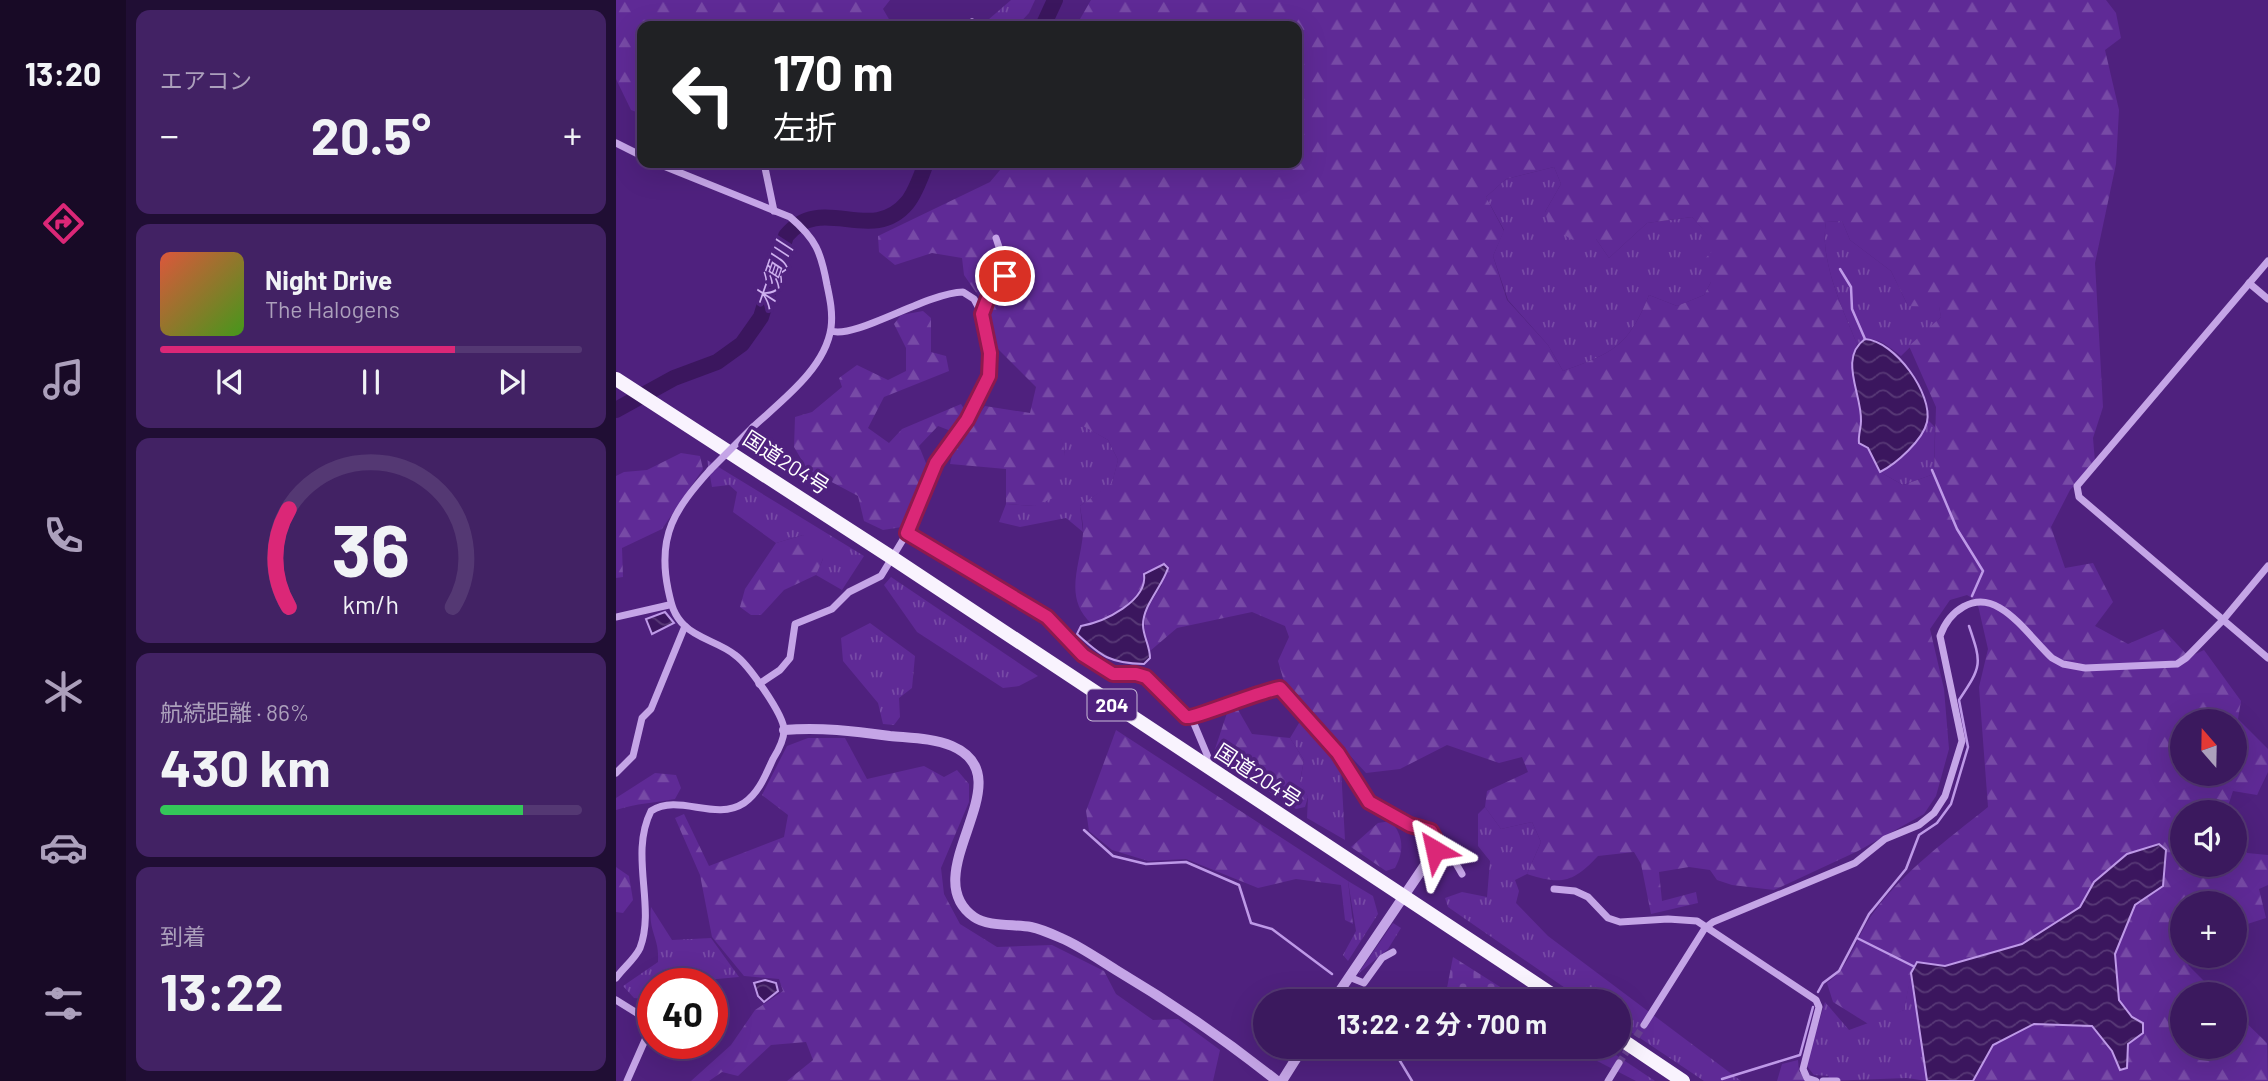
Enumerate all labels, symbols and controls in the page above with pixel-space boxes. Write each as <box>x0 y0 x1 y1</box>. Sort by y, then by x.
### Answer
text: 170 m <box>773 42 893 101</box>
icon: left <box>658 49 749 140</box>
text: 13:20 <box>25 54 101 92</box>
text: エアコン <box>160 66 252 94</box>
text: 20.5° <box>311 103 431 165</box>
text: 左折 <box>773 107 837 145</box>
text: − <box>160 111 179 157</box>
text: + <box>563 111 582 157</box>
icon: directions <box>39 199 88 248</box>
water label: 木須川 <box>749 236 799 313</box>
pin <box>975 246 1035 306</box>
icon: arrive <box>986 257 1024 295</box>
text: Night Drive <box>265 264 392 295</box>
text: The Halogens <box>265 295 400 323</box>
icon: music <box>39 355 88 404</box>
icon: previous <box>211 363 249 401</box>
icon: pause <box>352 363 390 401</box>
icon: next <box>493 363 531 401</box>
street label: 国道204号 <box>739 425 835 499</box>
text: 36 <box>332 504 410 592</box>
icon: phone <box>39 511 88 560</box>
text: km/h <box>343 588 399 618</box>
icon: climate <box>39 667 88 716</box>
road number: 204 <box>1088 690 1136 720</box>
text: 航続距離 · 86% <box>160 698 309 726</box>
north arrow <box>2170 709 2247 786</box>
map controls <box>2170 709 2247 1059</box>
text: 430 km <box>160 735 331 797</box>
street label: 国道204号 <box>1211 738 1307 812</box>
button: sound <box>2170 800 2247 877</box>
position arrow <box>1398 813 1472 887</box>
icon: car <box>39 823 88 872</box>
button: + <box>2170 891 2247 968</box>
text: 到着 <box>160 922 206 950</box>
text: 13:22 <box>160 959 284 1021</box>
speed limit sign: 40 <box>637 968 728 1059</box>
icon: filters <box>39 979 88 1028</box>
button: − <box>2170 982 2247 1059</box>
text: 13:22 · 2 分 · 700 m <box>1337 1008 1547 1039</box>

